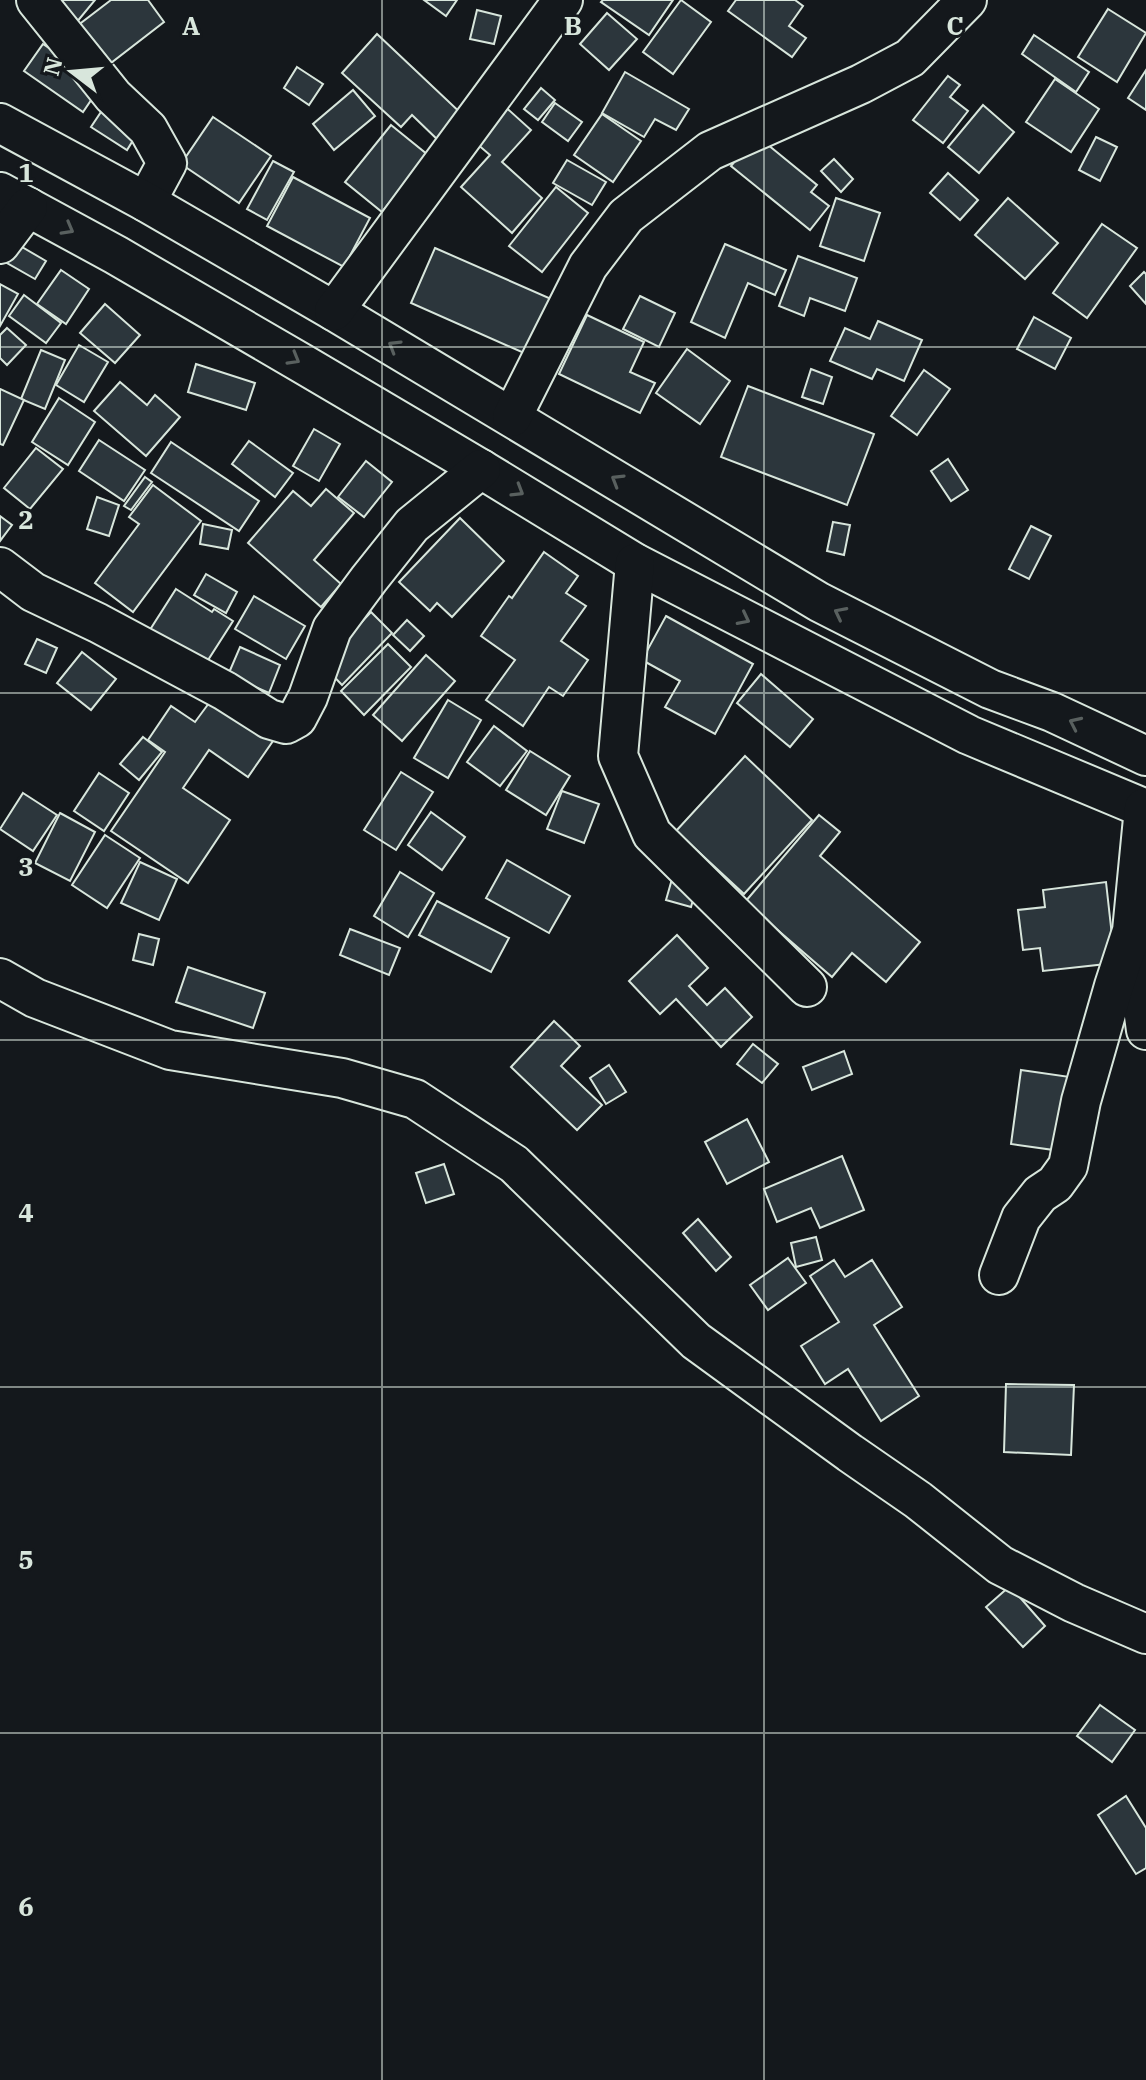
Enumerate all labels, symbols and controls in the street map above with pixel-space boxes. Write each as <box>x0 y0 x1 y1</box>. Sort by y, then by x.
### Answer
text: A <box>182 8 200 42</box>
text: B <box>564 8 582 42</box>
text: C <box>946 8 964 42</box>
north arrow <box>32 32 112 112</box>
text: N <box>36 54 69 79</box>
text: 1 <box>18 155 34 189</box>
one-way arrow <box>60 219 74 235</box>
one-way arrow <box>388 341 403 356</box>
one-way arrow <box>285 349 300 365</box>
one-way arrow <box>611 475 625 490</box>
one-way arrow <box>509 482 523 497</box>
text: 2 <box>18 502 34 536</box>
one-way arrow <box>834 607 849 623</box>
one-way arrow <box>735 609 750 625</box>
one-way arrow <box>1069 717 1084 733</box>
text: 3 <box>18 849 34 883</box>
text: 4 <box>18 1195 34 1229</box>
text: 5 <box>18 1542 34 1576</box>
text: 6 <box>18 1889 34 1923</box>

